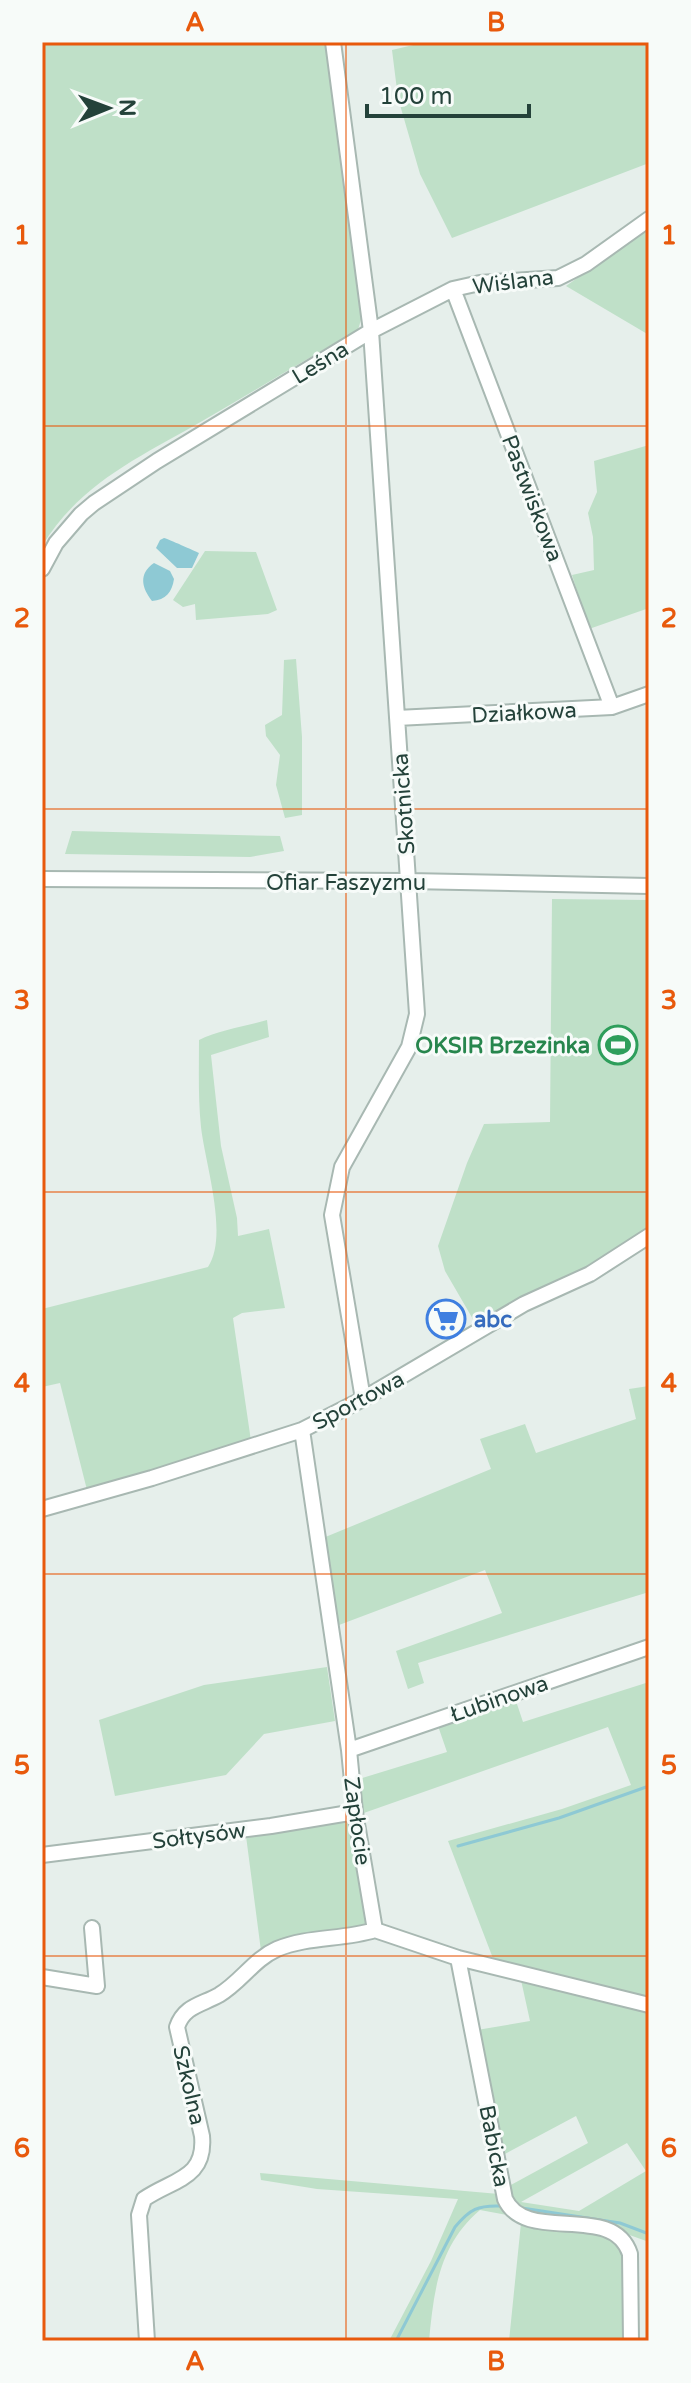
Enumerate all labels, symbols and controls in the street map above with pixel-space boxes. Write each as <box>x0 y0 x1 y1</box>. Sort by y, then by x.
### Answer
text: A <box>185 7 205 38</box>
text: B <box>487 7 505 38</box>
north arrow <box>68 68 148 148</box>
scale bar <box>367 68 529 118</box>
text: 100 m <box>379 82 453 111</box>
text: N <box>114 99 140 117</box>
text: 1 <box>14 220 30 251</box>
text: 1 <box>661 220 677 251</box>
street label: Wiślana <box>471 264 555 300</box>
street label: Leśna <box>287 336 354 390</box>
street label: Pastwiskowa <box>496 431 568 565</box>
text: 2 <box>14 603 30 634</box>
text: 2 <box>661 603 677 634</box>
street label: Działkowa <box>471 697 578 729</box>
street label: Skotnicka <box>387 752 421 856</box>
street label: Ofiar Faszyzmu <box>266 870 426 896</box>
text: 3 <box>14 985 30 1016</box>
text: 3 <box>661 985 677 1016</box>
sports icon: OKSIR Brzezinka <box>597 1024 639 1066</box>
place label: OKSIR Brzezinka <box>415 1033 590 1059</box>
supermarket icon: abc <box>425 1298 467 1340</box>
place label: abc <box>474 1307 512 1333</box>
street label: Sportowa <box>308 1366 409 1436</box>
text: 4 <box>14 1368 30 1399</box>
text: 4 <box>661 1368 677 1399</box>
street label: Łubinowa <box>447 1670 552 1728</box>
text: 5 <box>14 1750 30 1781</box>
text: 5 <box>661 1750 677 1781</box>
street label: Zapłocie <box>338 1775 376 1867</box>
street label: Sołtysów <box>151 1817 247 1855</box>
street label: Szkolna <box>167 2043 211 2128</box>
street label: Babicka <box>473 2103 515 2189</box>
text: 6 <box>14 2133 30 2164</box>
text: 6 <box>661 2133 677 2164</box>
text: A <box>185 2346 205 2377</box>
text: B <box>487 2346 505 2377</box>

